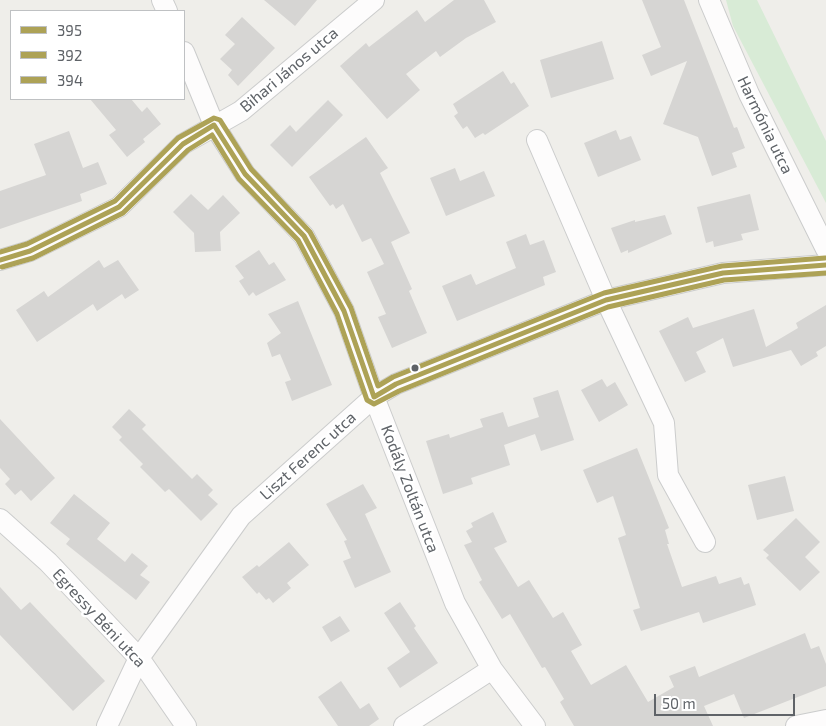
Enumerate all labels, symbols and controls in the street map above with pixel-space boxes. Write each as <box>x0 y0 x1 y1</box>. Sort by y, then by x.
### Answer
legend <box>10 10 185 100</box>
text: 395 <box>57 21 82 39</box>
street label: Bihari János utca <box>236 23 342 117</box>
text: 392 <box>57 46 82 64</box>
text: 394 <box>57 71 83 89</box>
street label: Harmónia utca <box>733 73 797 177</box>
unlabelled marker <box>410 363 420 373</box>
street label: Liszt Ferenc utca <box>256 408 360 504</box>
street label: Kodály Zoltán utca <box>377 423 443 555</box>
street label: Egressy Béni utca <box>48 565 150 671</box>
scale bar <box>656 684 797 716</box>
text: 50 m <box>662 694 696 712</box>

